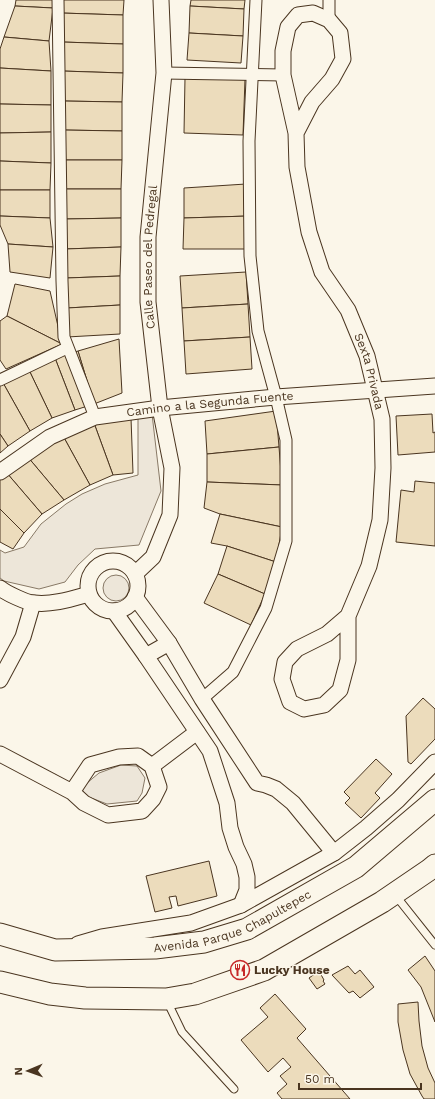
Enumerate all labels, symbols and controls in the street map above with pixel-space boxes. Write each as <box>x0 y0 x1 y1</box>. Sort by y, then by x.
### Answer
street label: Calle Paseo del Pedregal <box>141 184 160 330</box>
street label: Sexta Privada <box>351 331 387 411</box>
street label: Camino a la Segunda Fuente <box>126 389 294 420</box>
street label: Avenida Parque Chapultepec <box>153 887 314 955</box>
restaurant icon: Lucky House <box>229 959 251 981</box>
place label: Lucky House <box>254 963 330 977</box>
north arrow <box>8 1051 48 1091</box>
scale bar <box>299 1065 421 1091</box>
text: N <box>12 1067 25 1076</box>
text: 50 m <box>305 1072 335 1086</box>

